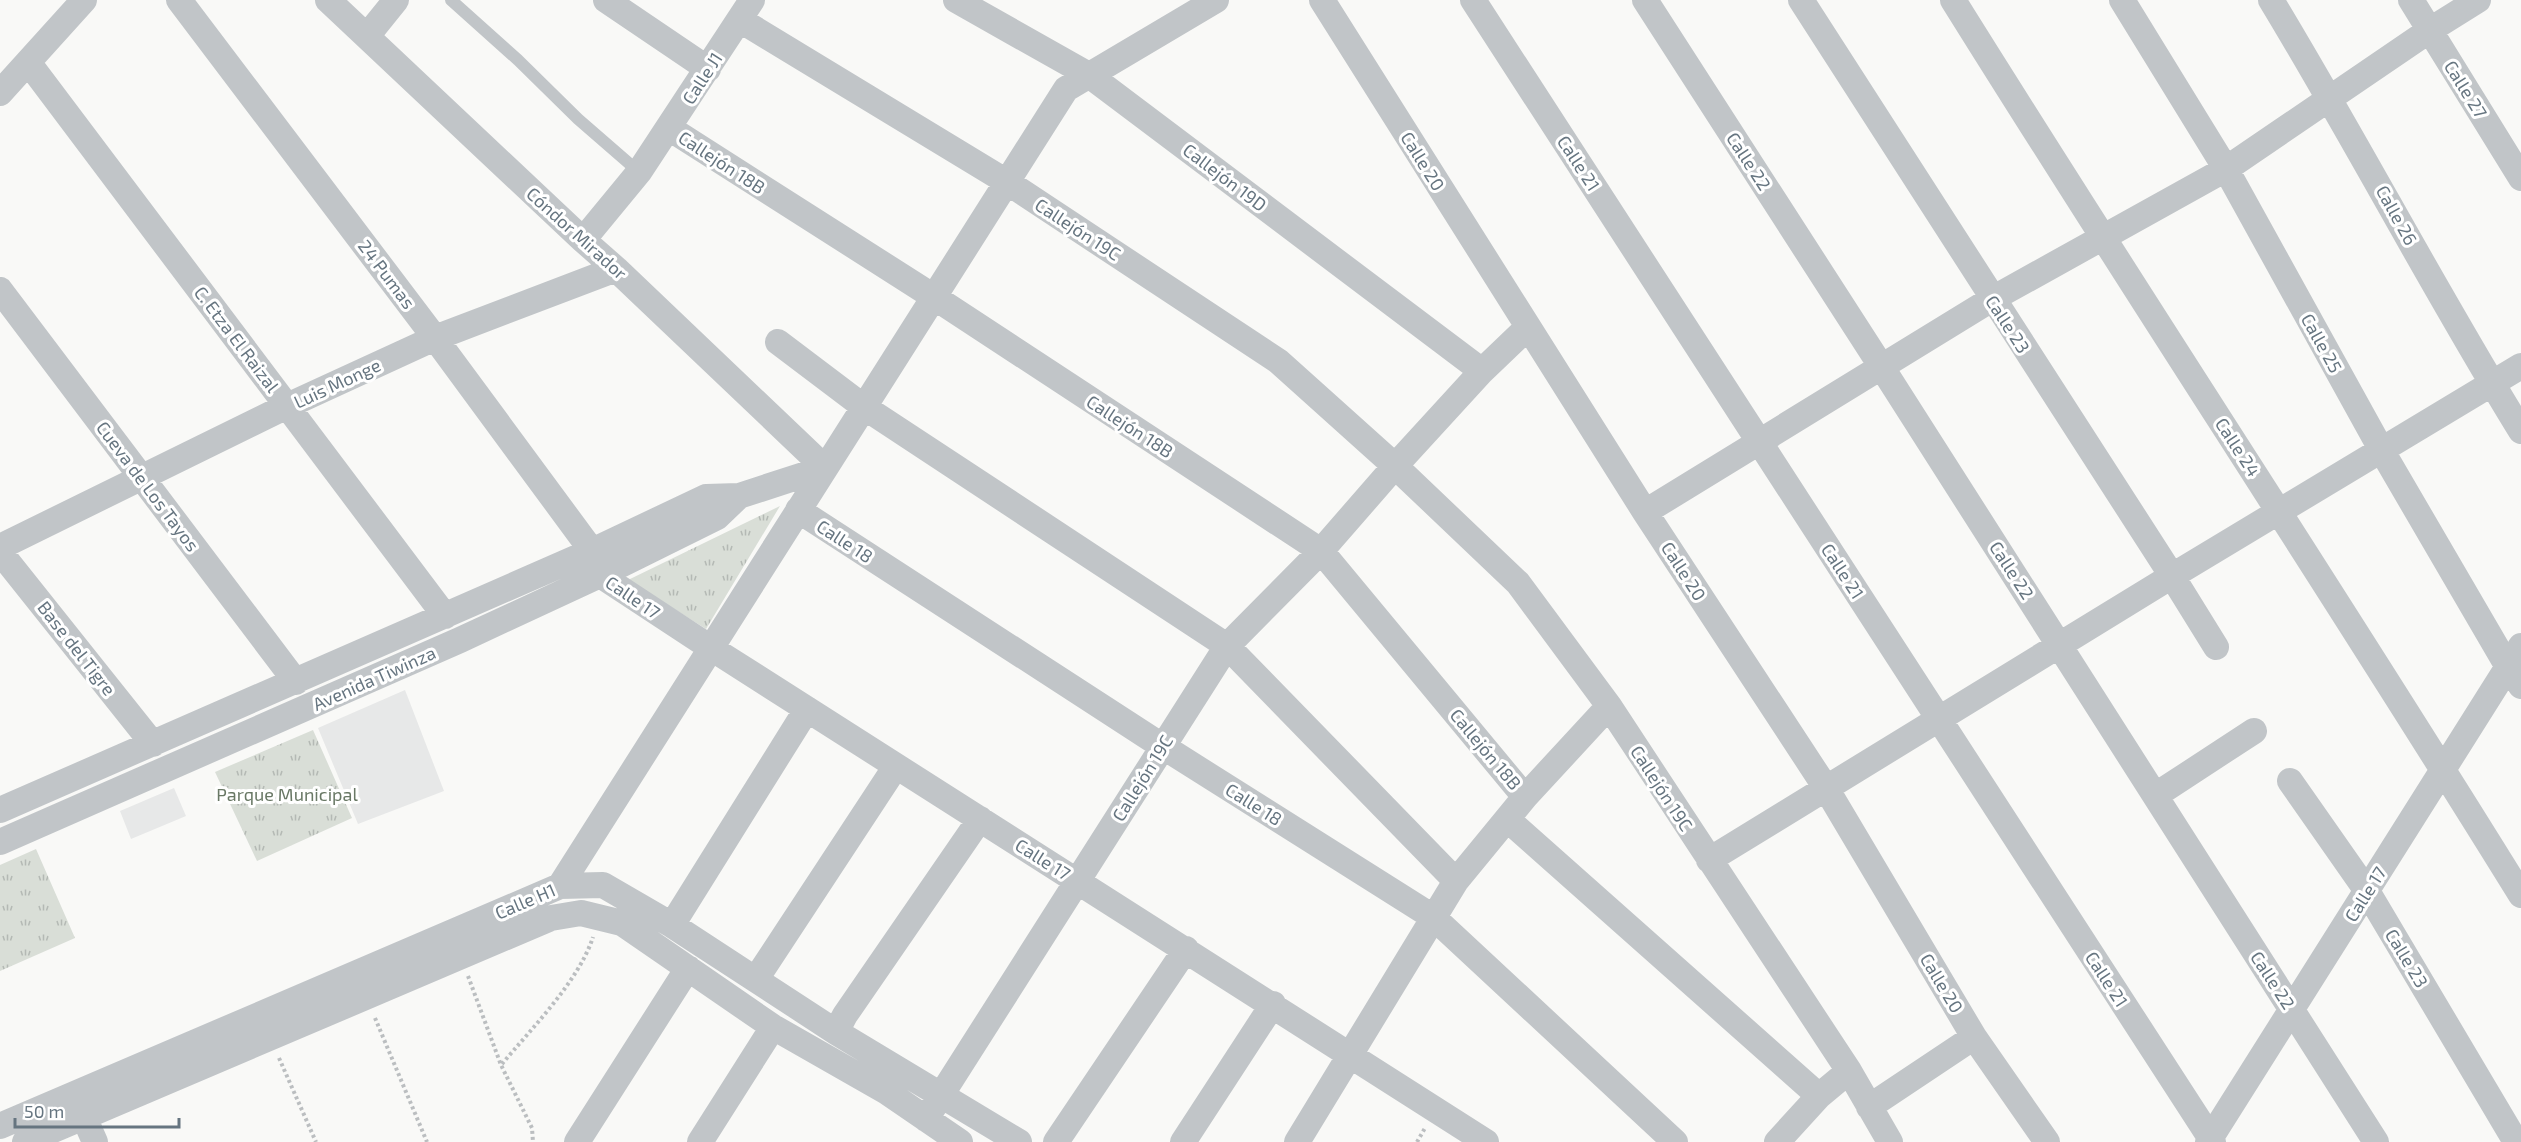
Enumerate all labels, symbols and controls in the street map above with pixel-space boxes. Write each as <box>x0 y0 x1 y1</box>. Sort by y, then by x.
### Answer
street label: Calle J1 <box>677 48 727 108</box>
street label: Calle 27 <box>2440 56 2492 122</box>
street label: Callejón 18B <box>675 126 769 198</box>
street label: Calle 20 <box>1396 127 1450 195</box>
street label: Calle 22 <box>1722 128 1776 194</box>
street label: Calle 21 <box>1553 131 1605 195</box>
street label: Callejón 19D <box>1179 138 1271 216</box>
street label: Calle 26 <box>2372 181 2422 249</box>
street label: Cóndor Mirador <box>522 182 632 284</box>
street label: Callejón 19C <box>1031 193 1125 265</box>
street label: 24 Pumas <box>354 235 420 313</box>
street label: C. Etza El Raizal <box>190 282 284 397</box>
street label: Calle 23 <box>1981 291 2035 357</box>
street label: Calle 25 <box>2297 310 2347 376</box>
street label: Luis Monge <box>290 353 384 413</box>
street label: Callejón 18B <box>1083 390 1177 462</box>
street label: Calle 24 <box>2211 413 2265 481</box>
street label: Cueva de Los Tayos <box>92 417 204 555</box>
street label: Calle 18 <box>813 515 877 567</box>
street label: Calle 22 <box>1985 537 2039 603</box>
street label: Calle 20 <box>1657 538 1711 604</box>
street label: Calle 21 <box>1817 539 1869 603</box>
street label: Calle 17 <box>602 571 664 623</box>
street label: Base del Tigre <box>33 596 121 700</box>
street label: Avenida Tiwinza <box>309 641 439 715</box>
street label: Callejón 18B <box>1446 704 1526 794</box>
street label: Callejón 19C <box>1107 731 1177 825</box>
street label: Callejón 19C <box>1626 741 1698 835</box>
street label: Calle 18 <box>1222 778 1286 830</box>
park label: Parque Municipal <box>216 783 358 805</box>
street label: Calle 17 <box>1011 834 1075 884</box>
street label: Calle 17 <box>2340 862 2390 926</box>
street label: Calle H1 <box>491 878 559 924</box>
street label: Calle 23 <box>2381 925 2433 991</box>
street label: Calle 21 <box>2081 947 2133 1011</box>
street label: Calle 22 <box>2246 947 2300 1013</box>
street label: Calle 20 <box>1916 949 1968 1017</box>
scale bar <box>15 1091 178 1129</box>
text: 50 m <box>24 1100 64 1122</box>

